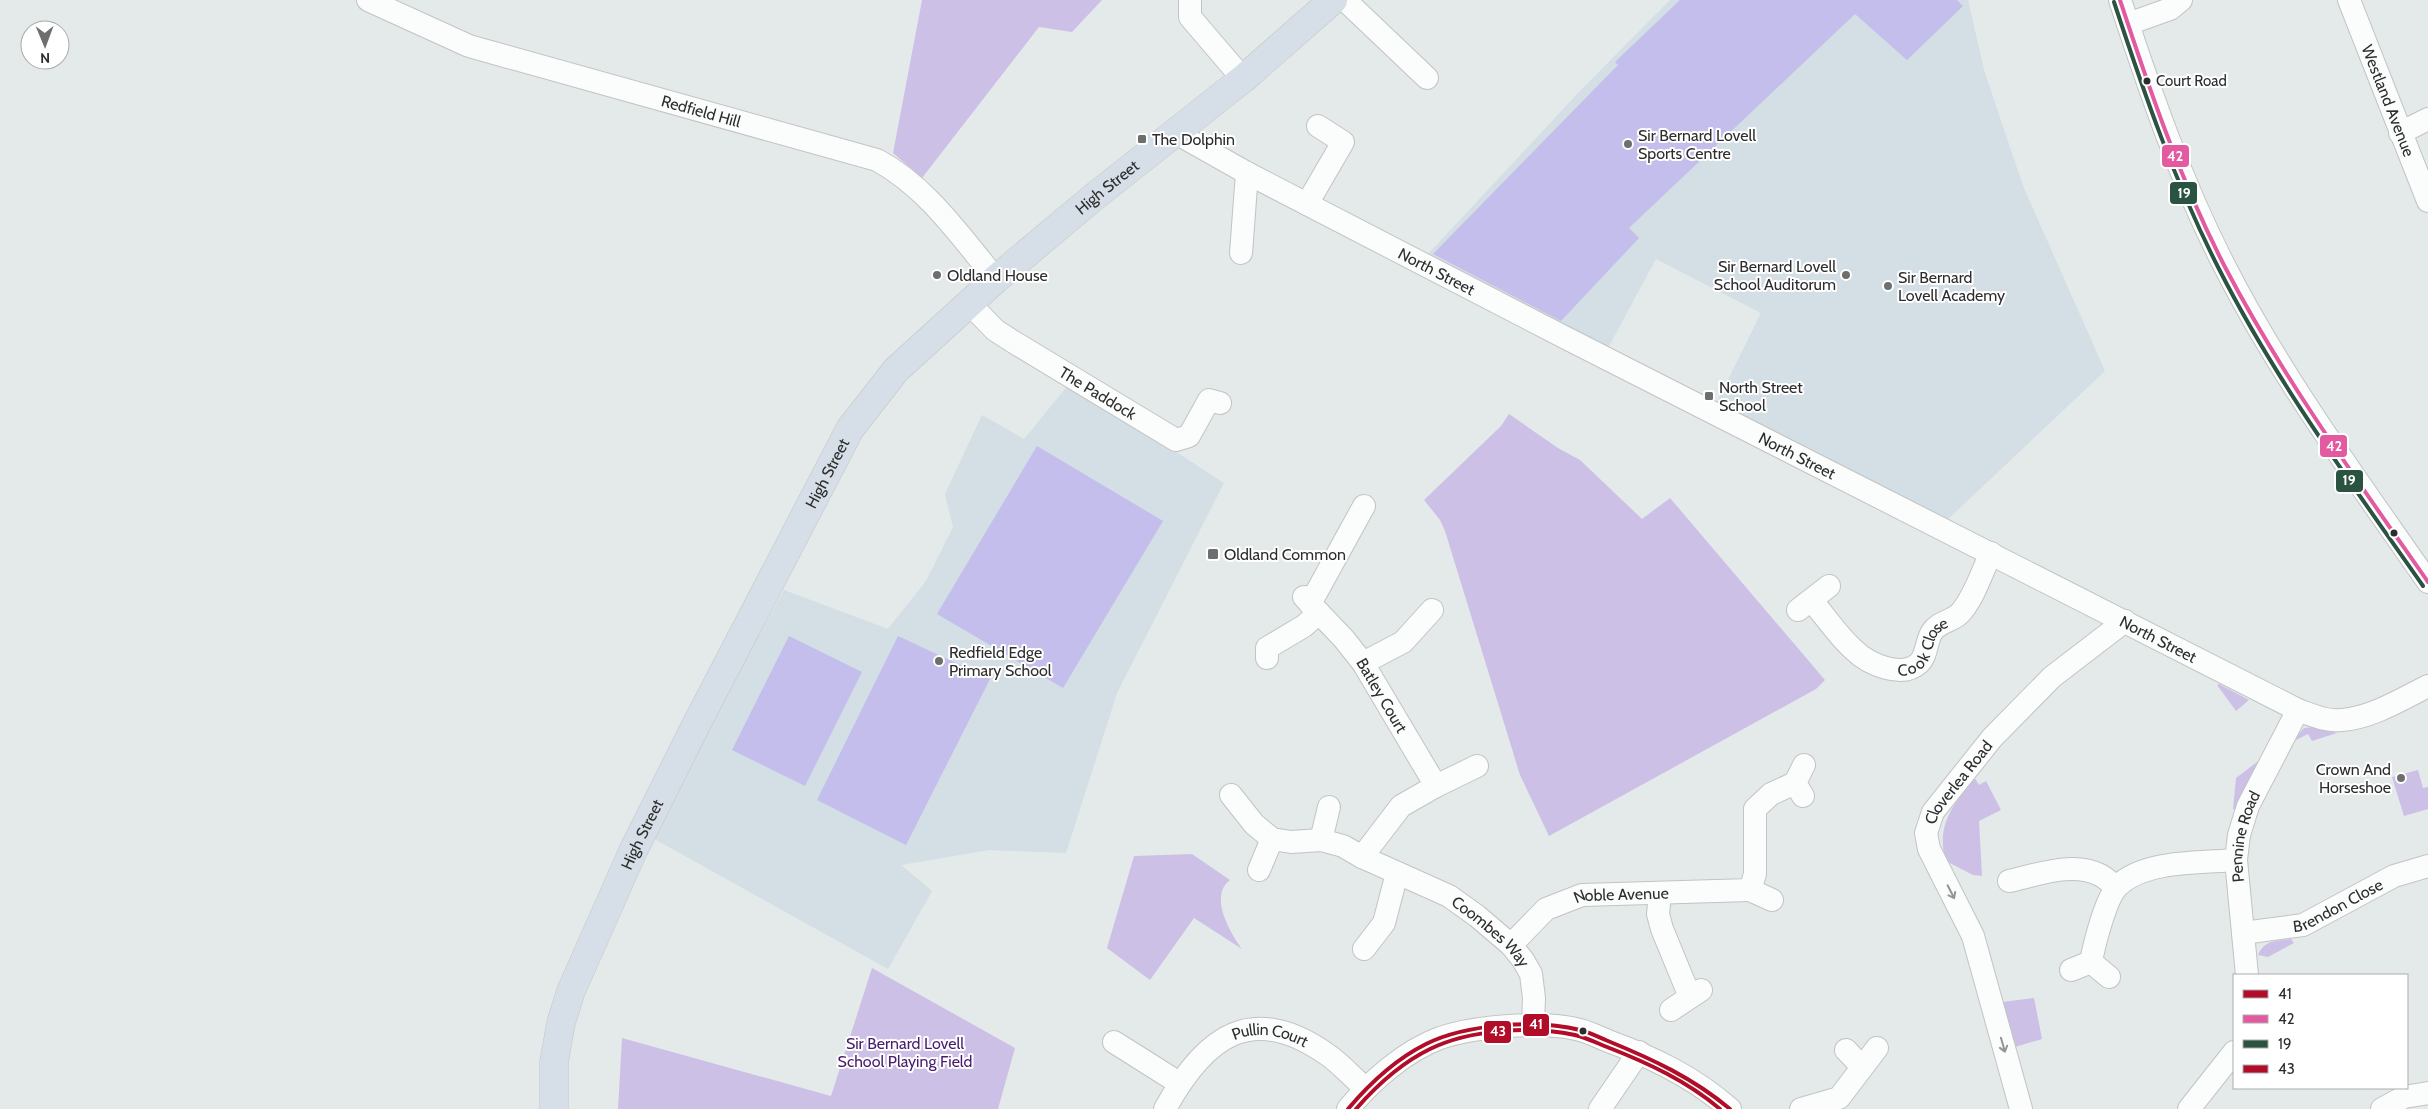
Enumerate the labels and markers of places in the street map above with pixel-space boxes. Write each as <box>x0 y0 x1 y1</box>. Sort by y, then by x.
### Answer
place label: Court Road <box>2156 72 2227 90</box>
marker: Court Road <box>2142 76 2152 86</box>
place label: Sir Bernard Lovell Sports Centre <box>1638 126 1756 163</box>
place label: The Dolphin <box>1152 130 1235 149</box>
marker: The Dolphin <box>1136 133 1148 145</box>
marker: Sir Bernard Lovell Sports Centre <box>1622 138 1634 150</box>
place label: Sir Bernard Lovell School Auditorum <box>1714 257 1836 294</box>
place label: Oldland House <box>947 266 1048 285</box>
place label: Sir Bernard Lovell Academy <box>1898 268 2005 305</box>
marker: Oldland House <box>931 269 943 281</box>
marker: Sir Bernard Lovell School Auditorum <box>1840 269 1852 281</box>
marker: Sir Bernard Lovell Academy <box>1882 280 1894 292</box>
place label: North Street School <box>1719 378 1803 415</box>
marker: North Street School <box>1703 390 1715 402</box>
unlabelled marker <box>2389 528 2399 538</box>
place label: Oldland Common <box>1224 545 1346 564</box>
marker: Oldland Common <box>1206 547 1220 561</box>
place label: Redfield Edge Primary School <box>949 643 1052 680</box>
marker: Redfield Edge Primary School <box>933 655 945 667</box>
place label: Crown And Horseshoe <box>2316 760 2391 797</box>
marker: Crown And Horseshoe <box>2395 772 2407 784</box>
unlabelled marker <box>1578 1026 1588 1036</box>

